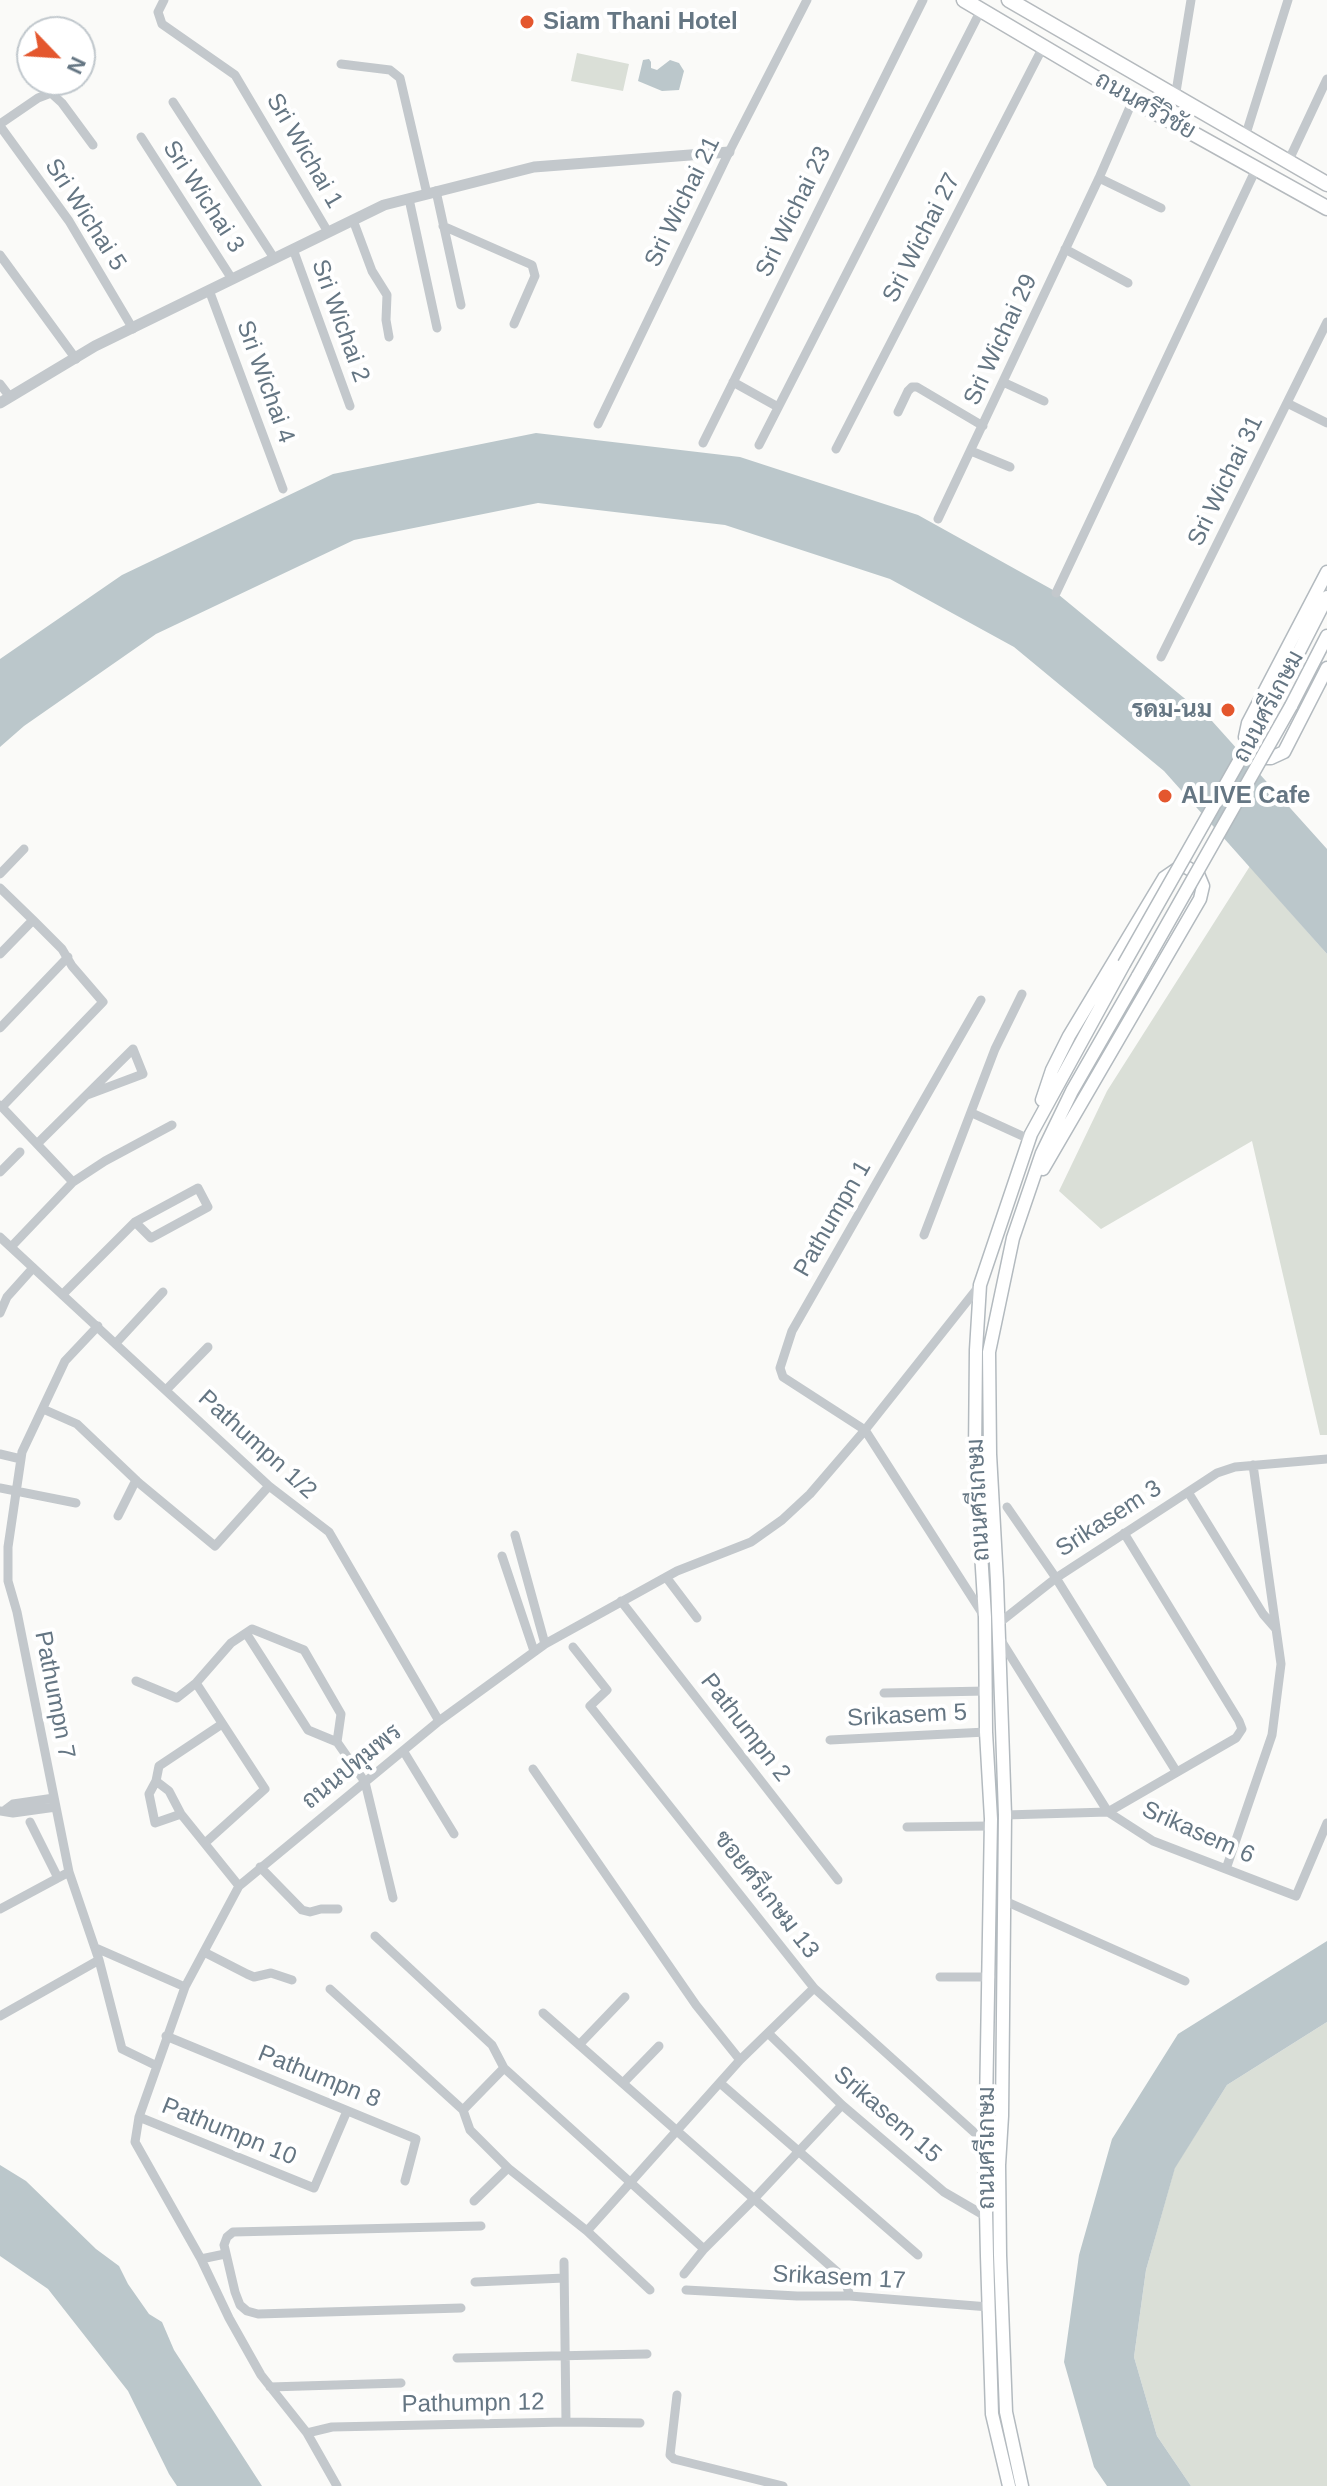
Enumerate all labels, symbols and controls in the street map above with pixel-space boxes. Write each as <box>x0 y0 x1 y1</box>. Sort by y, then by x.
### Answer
place label: Siam Thani Hotel <box>543 8 738 36</box>
marker: Siam Thani Hotel <box>518 13 536 31</box>
north arrow <box>16 16 96 96</box>
text: N <box>62 53 91 78</box>
street label: ถนนศรีวิชัย <box>1090 66 1200 146</box>
street label: Sri Wichai 1 <box>260 88 348 214</box>
street label: Sri Wichai 21 <box>639 132 727 272</box>
street label: Sri Wichai 3 <box>156 135 250 259</box>
street label: Sri Wichai 23 <box>750 142 838 282</box>
street label: Sri Wichai 5 <box>38 153 132 277</box>
street label: Sri Wichai 27 <box>877 168 967 308</box>
street label: Sri Wichai 2 <box>305 256 375 386</box>
street label: Sri Wichai 29 <box>958 270 1044 410</box>
street label: Sri Wichai 4 <box>230 317 300 447</box>
street label: Sri Wichai 31 <box>1182 411 1270 551</box>
street label: ถนนศรีเกษม <box>1227 646 1311 768</box>
place label: รดม-นม <box>1131 696 1212 724</box>
marker: รดม-นม <box>1219 701 1237 719</box>
place label: ALIVE Cafe <box>1181 782 1310 810</box>
marker: ALIVE Cafe <box>1156 787 1174 805</box>
street label: Pathumpn 1 <box>788 1156 878 1282</box>
street label: Pathumpn 1/2 <box>192 1384 322 1506</box>
street label: ถนนศรีเกษม <box>961 1438 997 1562</box>
street label: Srikasem 3 <box>1051 1474 1167 1564</box>
street label: Pathumpn 7 <box>28 1629 80 1761</box>
street label: Pathumpn 2 <box>694 1668 796 1788</box>
street label: Srikasem 5 <box>846 1698 968 1734</box>
street label: ถนนปทุมพร <box>296 1718 408 1816</box>
street label: Srikasem 6 <box>1137 1795 1259 1871</box>
street label: ซอยศรีเกษม 13 <box>707 1825 825 1965</box>
street label: Pathumpn 8 <box>254 2039 384 2115</box>
street label: Srikasem 15 <box>827 2060 947 2170</box>
street label: ถนนศรีเกษม <box>973 2087 1001 2209</box>
street label: Pathumpn 10 <box>157 2092 301 2172</box>
street label: Srikasem 17 <box>772 2260 906 2296</box>
street label: Pathumpn 12 <box>401 2388 545 2420</box>

